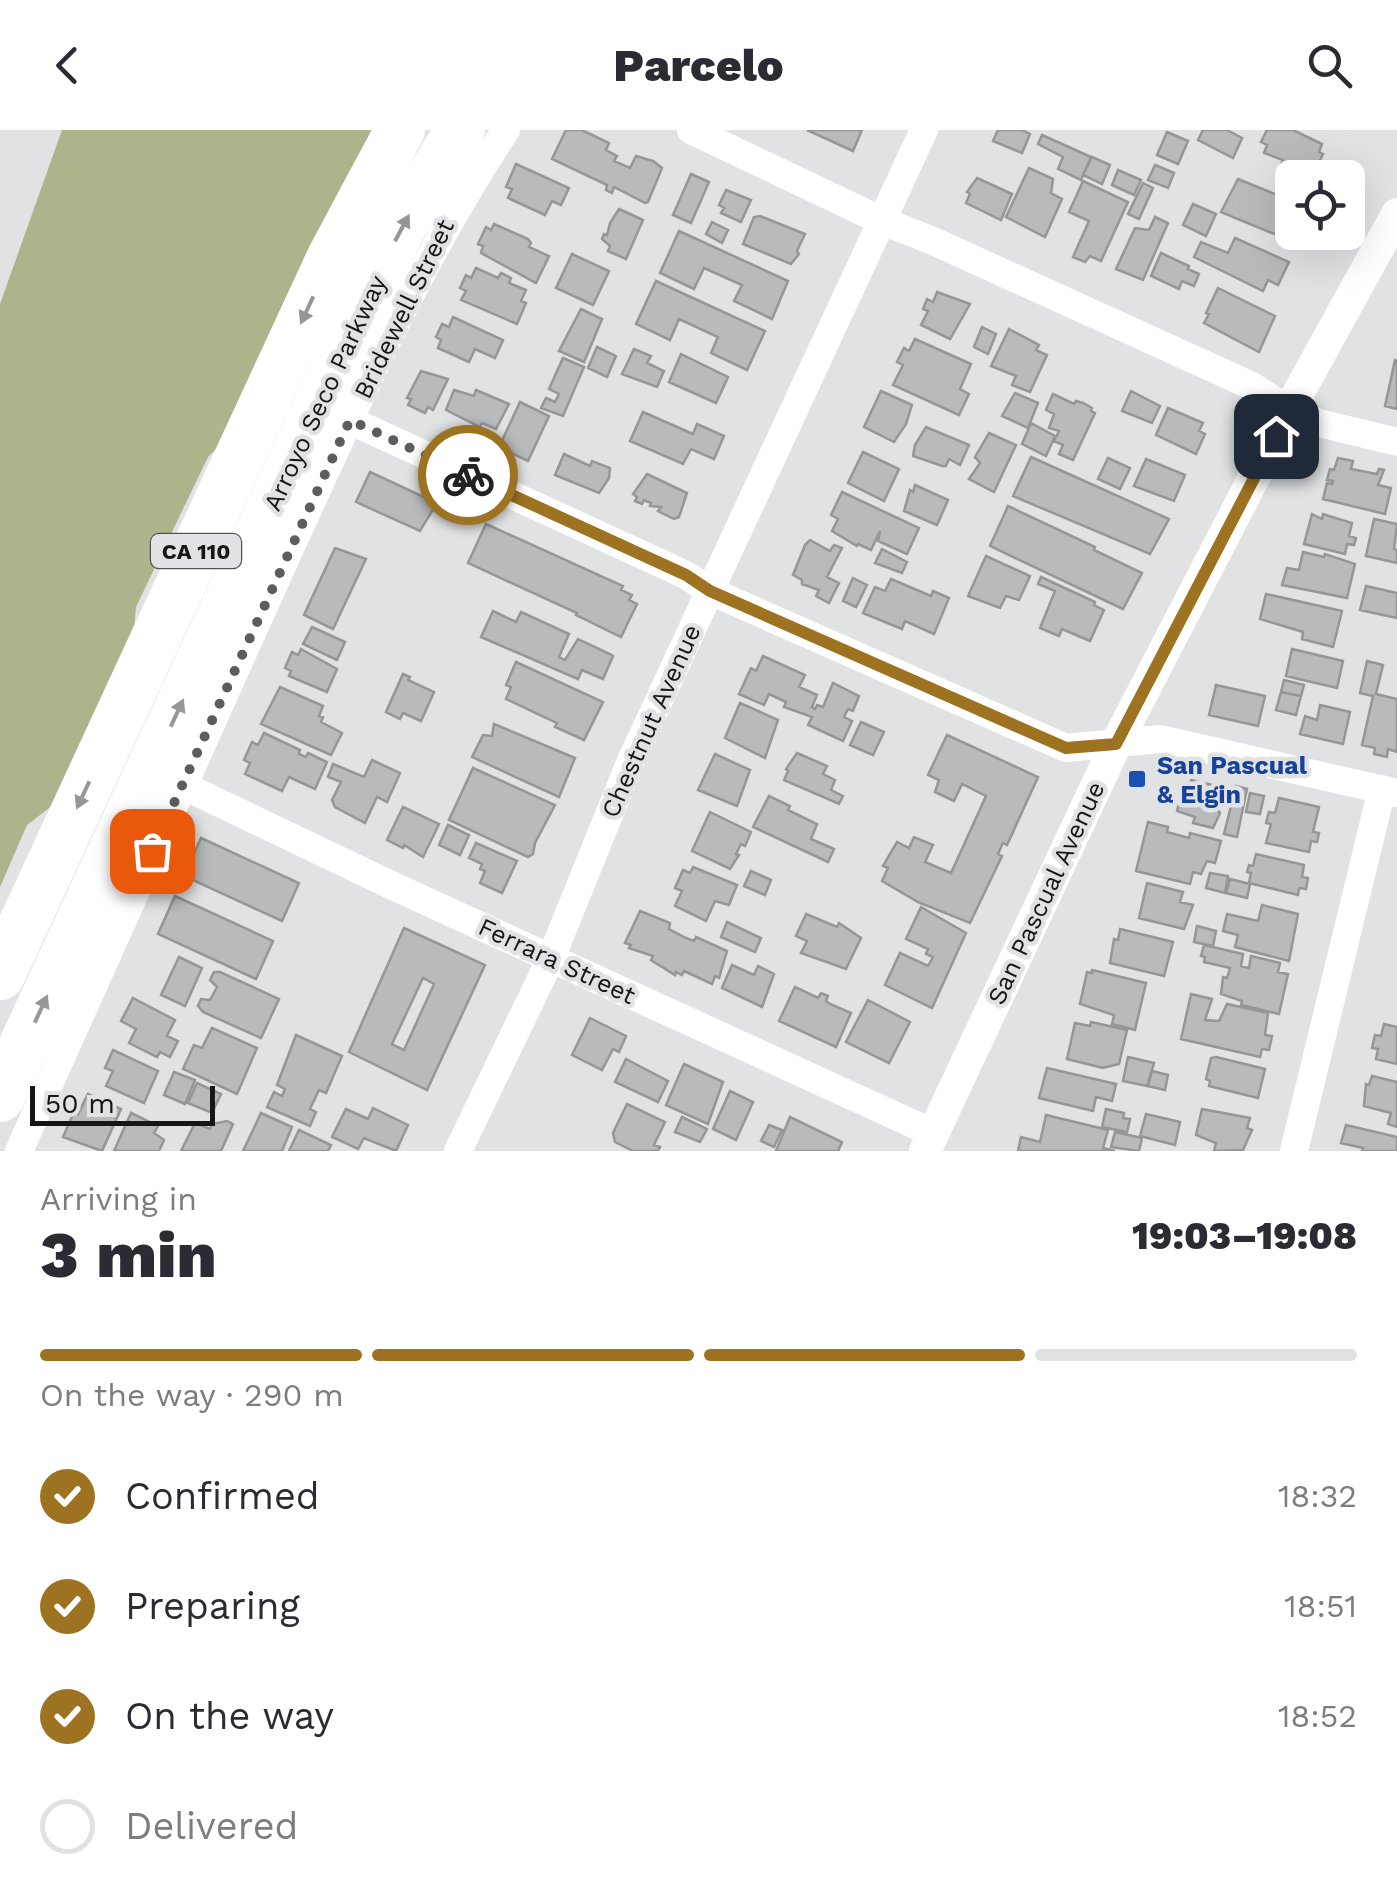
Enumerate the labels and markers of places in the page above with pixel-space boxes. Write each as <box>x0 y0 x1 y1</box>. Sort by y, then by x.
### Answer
pin <box>1234 394 1319 479</box>
place label: San Pascual & Elgin <box>1157 751 1308 809</box>
marker: San Pascual & Elgin <box>1126 768 1148 790</box>
pin <box>110 809 195 894</box>

